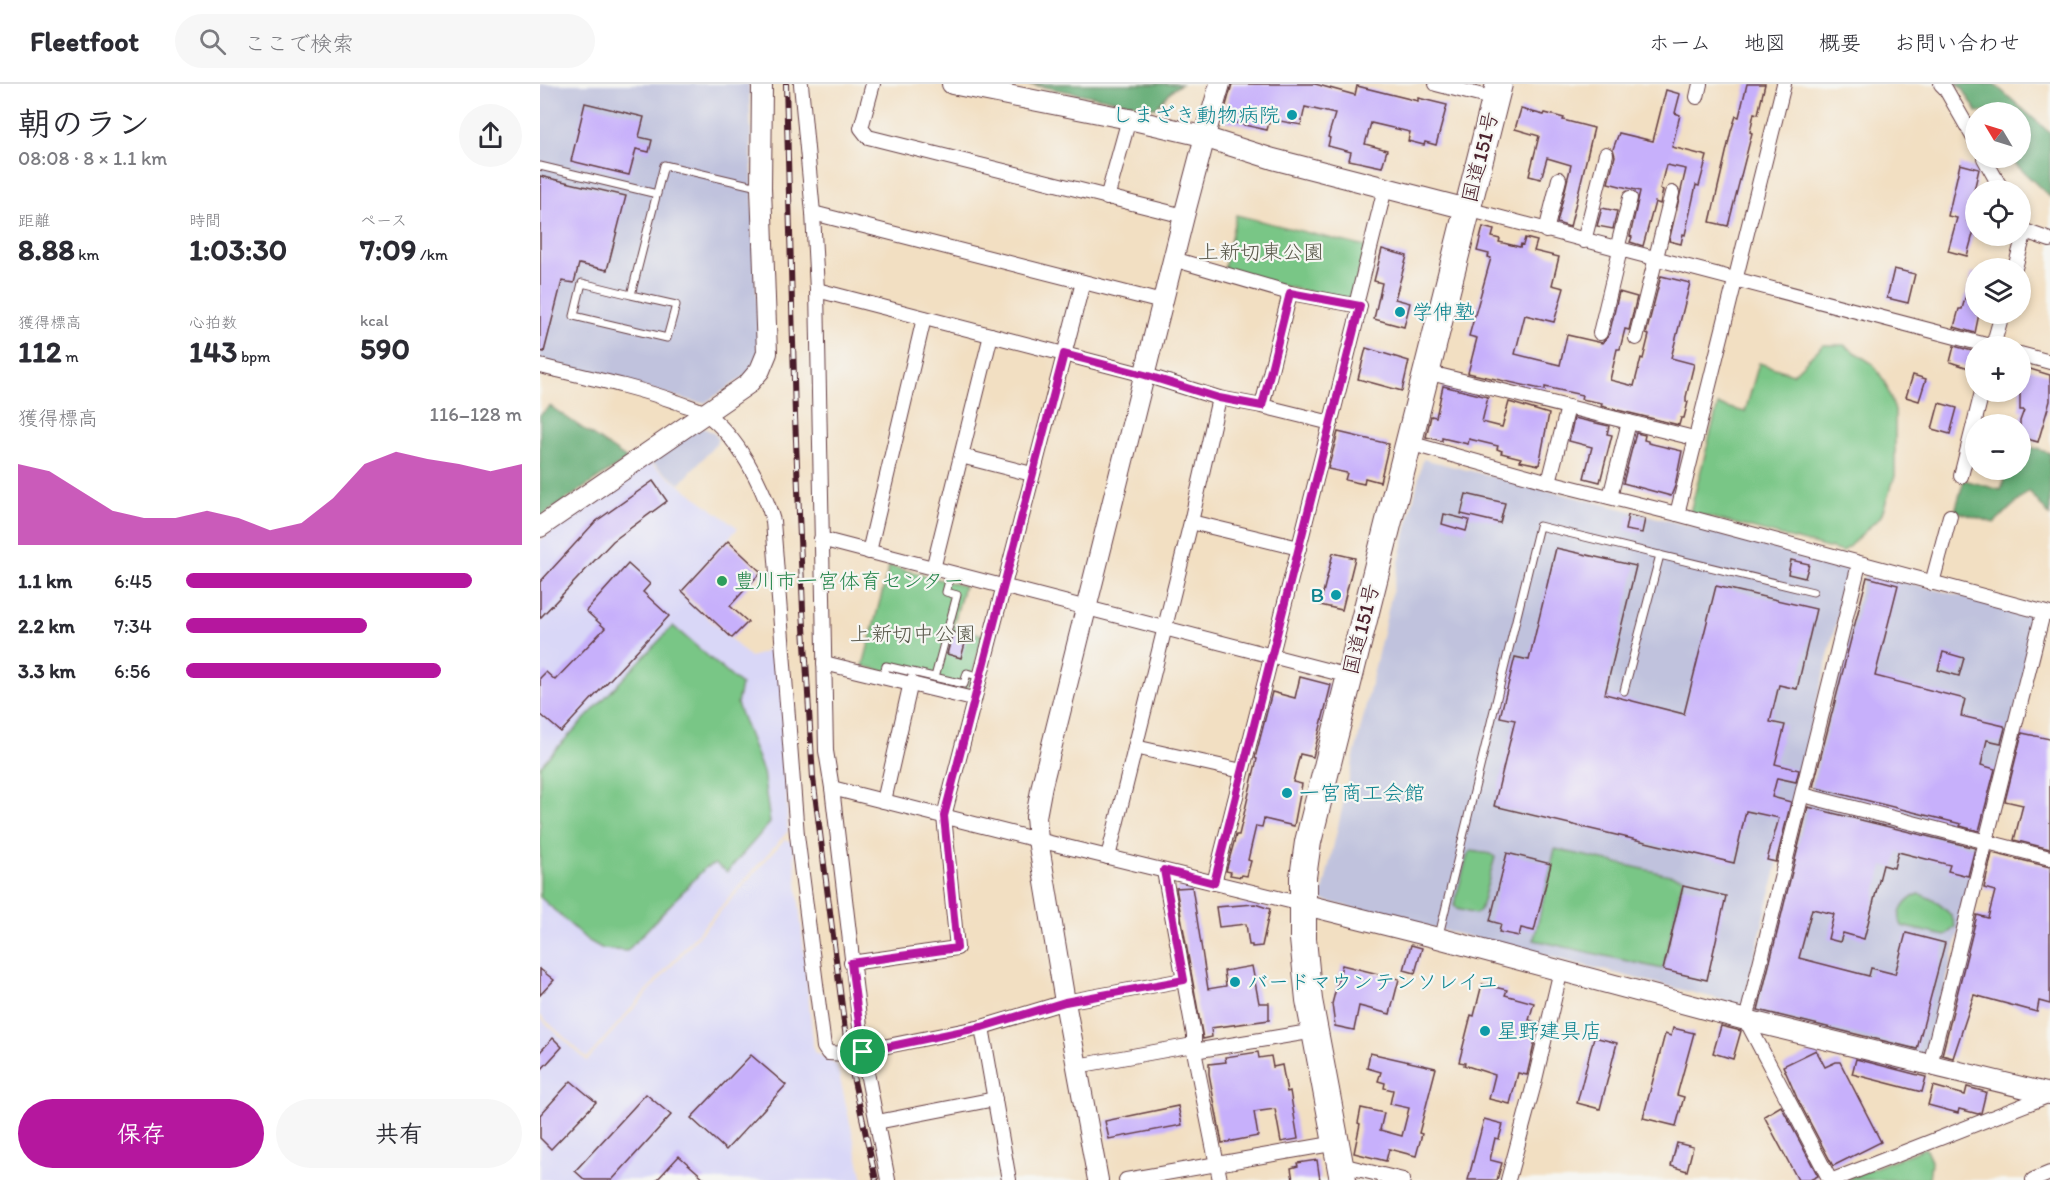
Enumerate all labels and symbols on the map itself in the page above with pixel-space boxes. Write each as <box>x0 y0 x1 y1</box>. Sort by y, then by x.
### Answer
place label: しまざき動物病院 <box>1112 102 1280 127</box>
north arrow <box>1965 102 2031 168</box>
marker: しまざき動物病院 <box>1285 108 1299 122</box>
street label: 国道151号 <box>1456 108 1503 205</box>
park label: 上新切東公園 <box>1198 239 1324 264</box>
place label: 学伸塾 <box>1412 299 1475 324</box>
marker: 学伸塾 <box>1393 305 1407 319</box>
place label: 豊川市一宮体育センター <box>734 568 964 593</box>
marker: 豊川市一宮体育センター <box>715 574 729 588</box>
street label: 国道151号 <box>1337 580 1384 677</box>
place label: B <box>1310 582 1324 607</box>
marker: B <box>1329 588 1343 602</box>
park label: 上新切中公園 <box>850 621 976 646</box>
place label: 一宮商工会館 <box>1299 780 1425 805</box>
marker: 一宮商工会館 <box>1280 786 1294 800</box>
place label: バードマウンテンソレイユ <box>1247 969 1499 994</box>
marker: バードマウンテンソレイユ <box>1228 975 1242 989</box>
place label: 星野建具店 <box>1497 1018 1602 1043</box>
marker: 星野建具店 <box>1478 1024 1492 1038</box>
pin <box>837 1026 888 1077</box>

